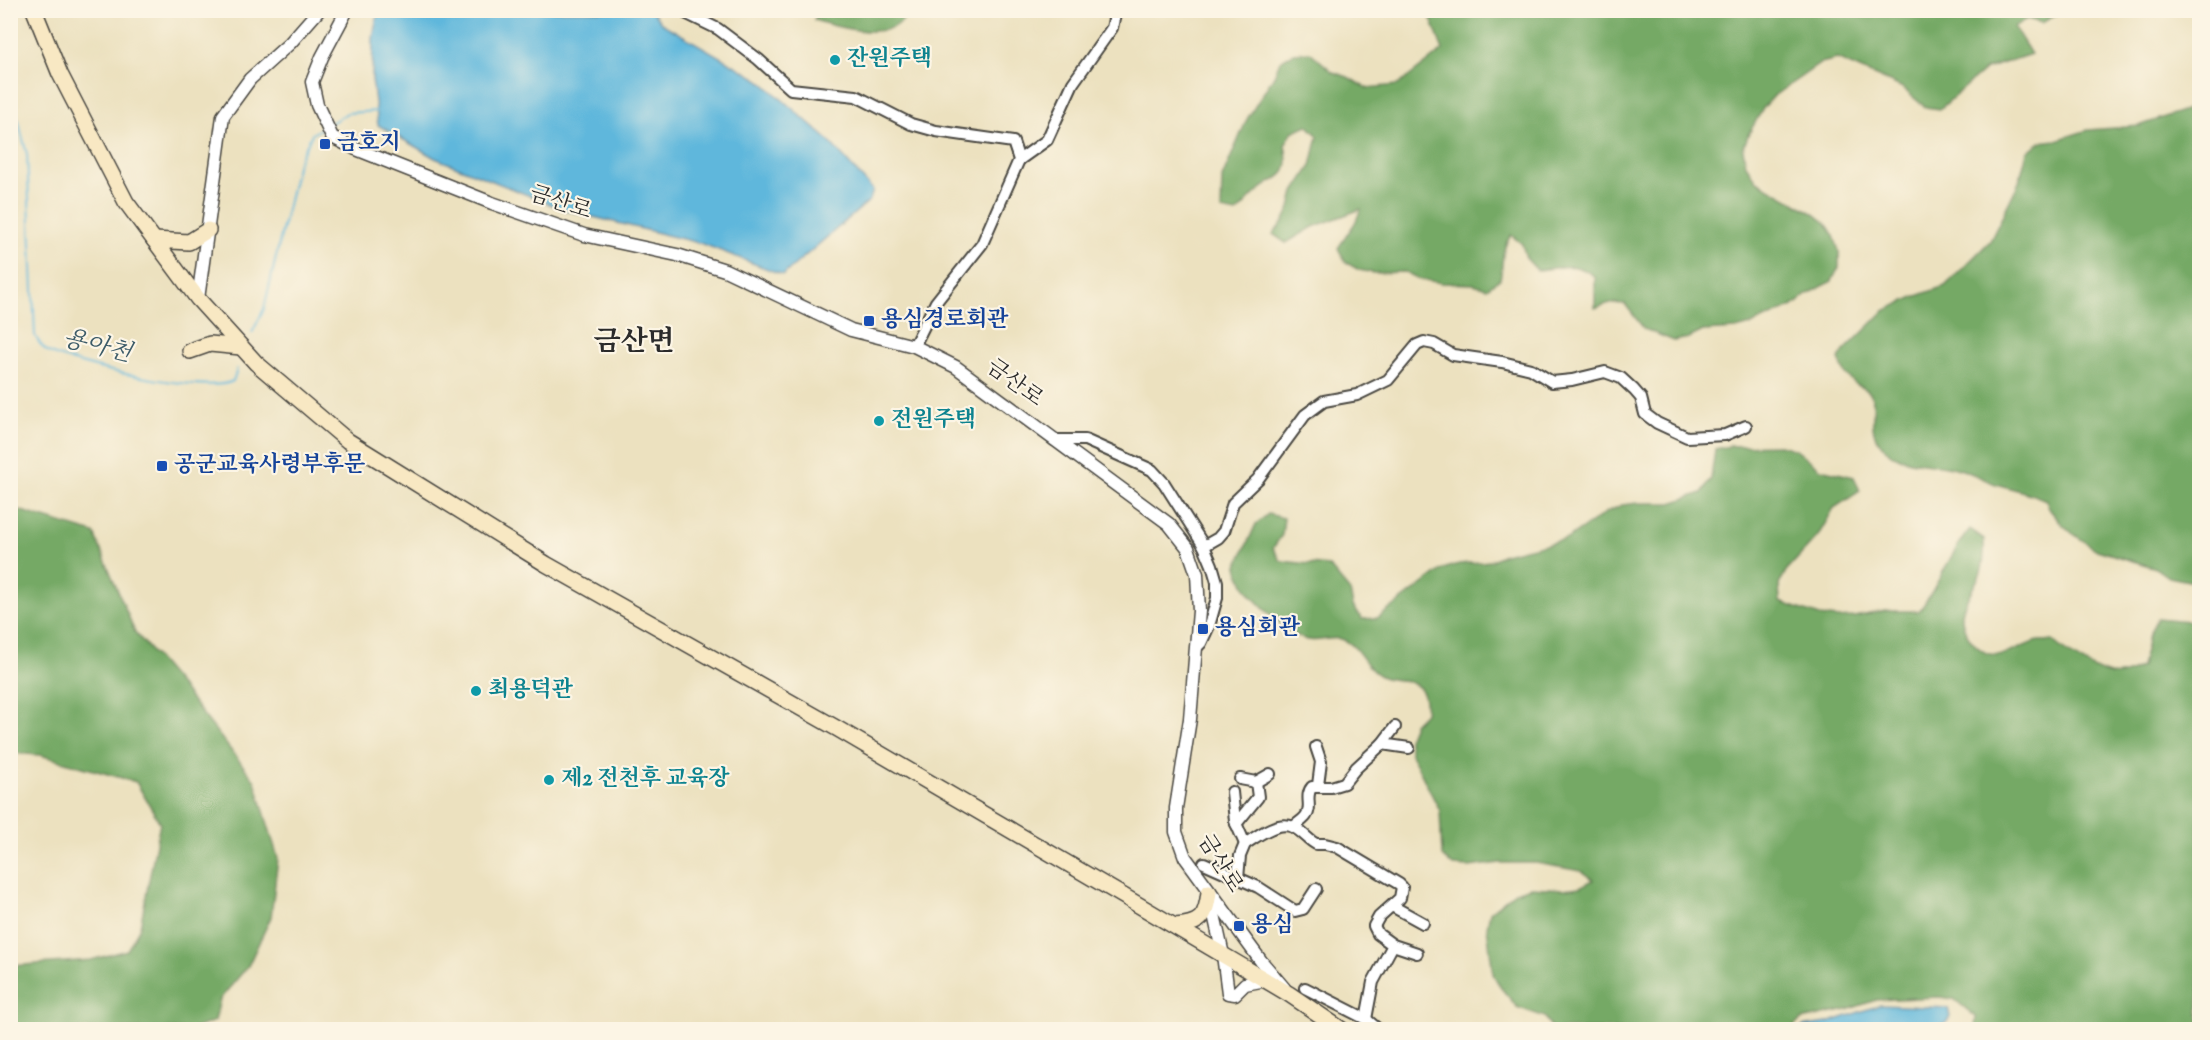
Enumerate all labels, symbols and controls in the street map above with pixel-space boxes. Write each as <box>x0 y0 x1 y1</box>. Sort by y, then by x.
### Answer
place label: 잔원주택 <box>847 44 932 76</box>
marker: 잔원주택 <box>828 53 842 67</box>
place label: 금호지 <box>337 128 401 160</box>
marker: 금호지 <box>318 137 332 151</box>
street label: 금산로 <box>525 179 595 229</box>
place label: 용심경로회관 <box>881 305 1009 337</box>
marker: 용심경로회관 <box>862 314 876 328</box>
water label: 용아천 <box>59 322 137 372</box>
district label: 금산면 <box>593 323 675 363</box>
street label: 금산로 <box>979 352 1049 416</box>
place label: 전원주택 <box>891 405 976 437</box>
marker: 전원주택 <box>872 414 886 428</box>
place label: 공군교육사령부후문 <box>174 450 365 482</box>
marker: 공군교육사령부후문 <box>155 459 169 473</box>
place label: 용심회관 <box>1215 613 1301 645</box>
marker: 용심회관 <box>1196 622 1210 636</box>
place label: 최용덕관 <box>488 675 574 707</box>
marker: 최용덕관 <box>469 684 483 698</box>
place label: 제2 전천후 교육장 <box>561 764 730 796</box>
marker: 제2 전천후 교육장 <box>542 773 556 787</box>
street label: 금산로 <box>1189 828 1249 900</box>
place label: 용심 <box>1251 910 1294 942</box>
marker: 용심 <box>1232 919 1246 933</box>

